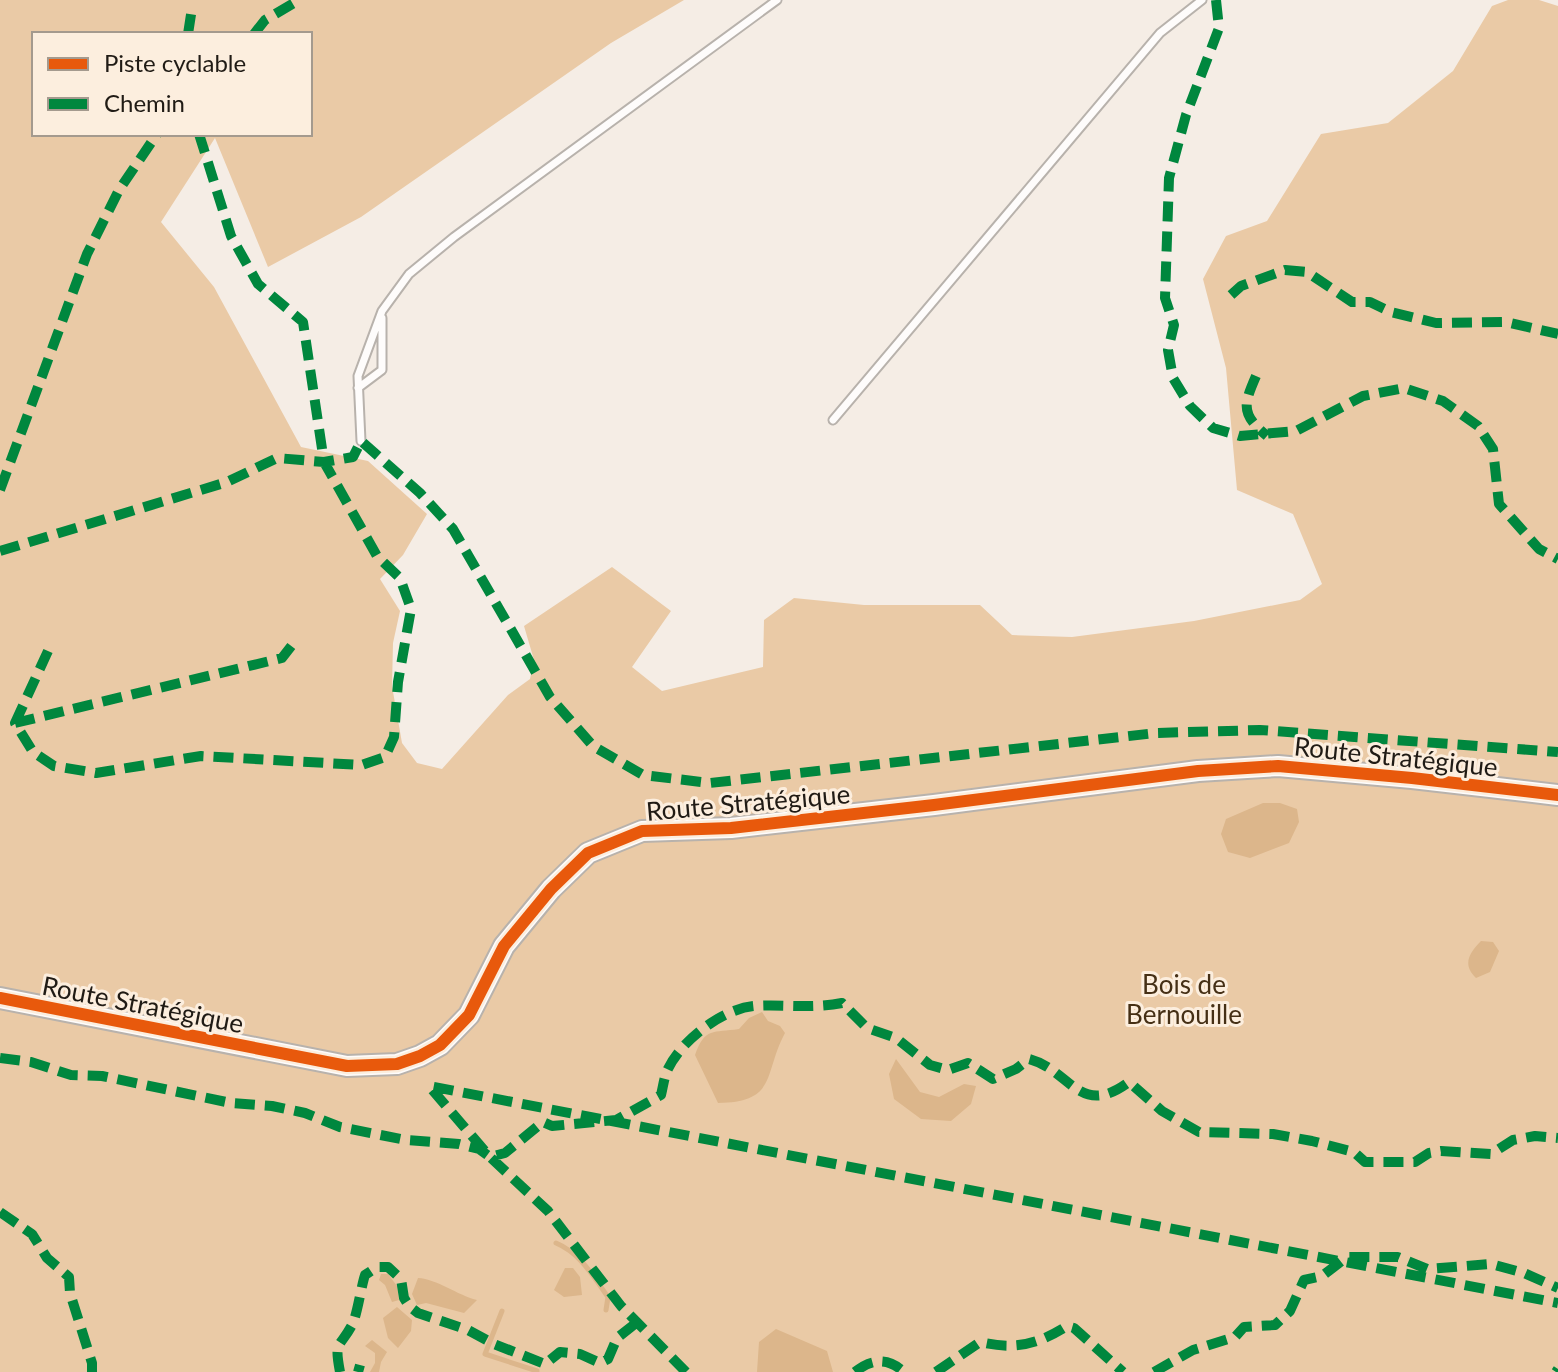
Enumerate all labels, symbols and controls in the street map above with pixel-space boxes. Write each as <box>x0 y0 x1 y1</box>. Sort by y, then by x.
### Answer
legend <box>32 32 312 136</box>
text: Piste cyclable <box>104 48 246 77</box>
text: Chemin <box>104 88 185 117</box>
street label: Route Stratégique <box>1293 729 1499 783</box>
street label: Route Stratégique <box>645 777 851 827</box>
park label: Bois de Bernouille <box>1126 968 1242 1030</box>
street label: Route Stratégique <box>39 969 247 1039</box>

